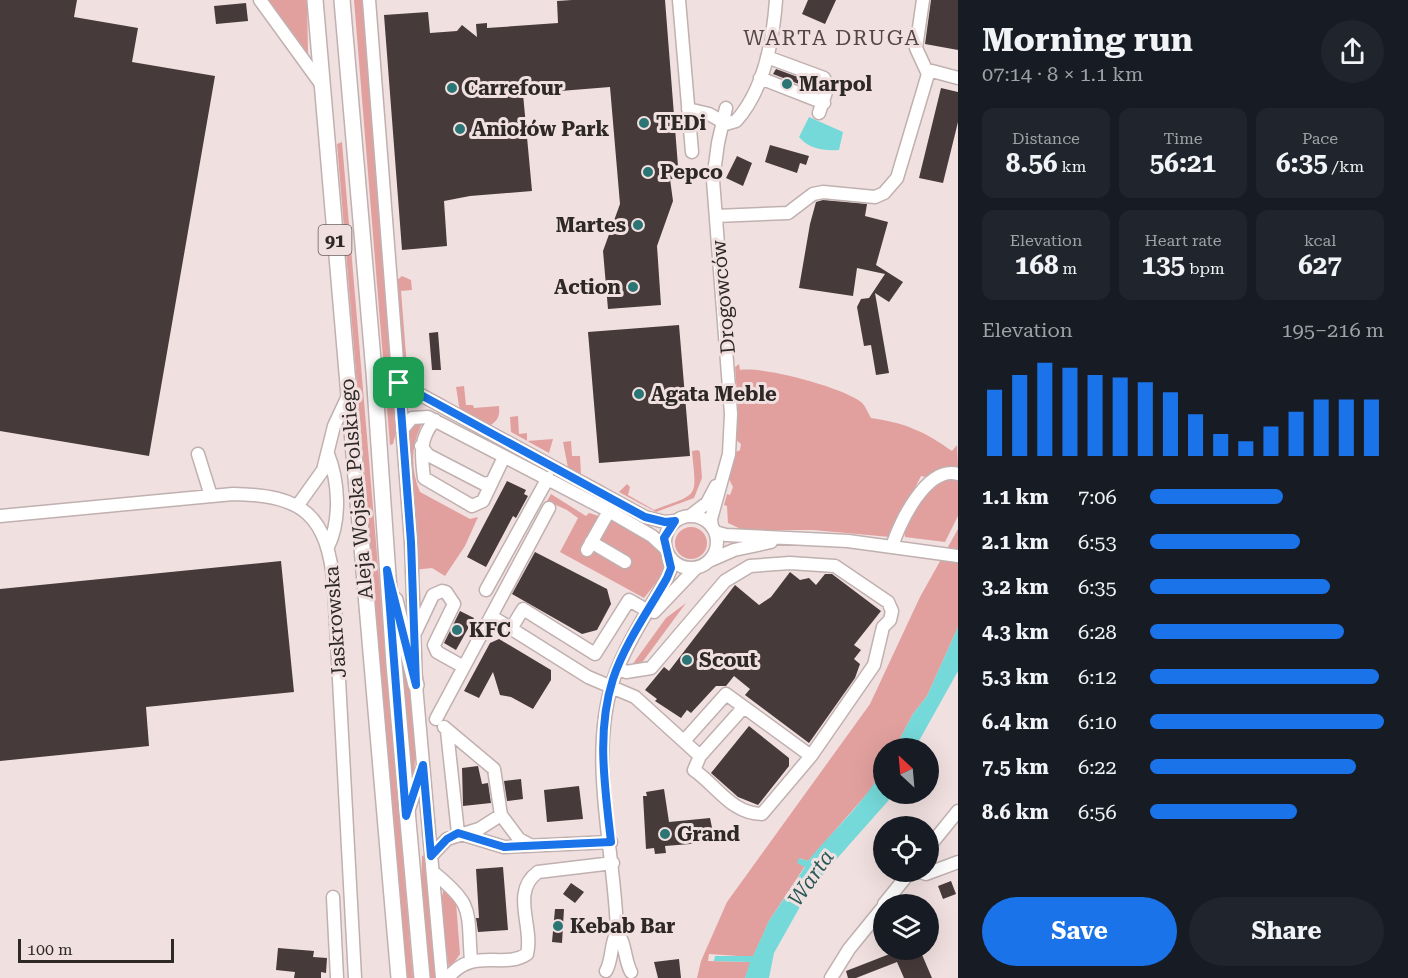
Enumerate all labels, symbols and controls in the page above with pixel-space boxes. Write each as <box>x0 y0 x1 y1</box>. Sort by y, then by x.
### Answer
text: Morning run <box>982 20 1193 59</box>
button: share <box>1321 20 1384 83</box>
district label: WARTA DRUGA <box>743 26 921 50</box>
text: 07:14 · 8 × 1.1 km <box>982 62 1143 86</box>
place label: Marpol <box>799 72 873 96</box>
place label: Carrefour <box>464 76 563 100</box>
marker: Marpol <box>780 77 794 91</box>
marker: Carrefour <box>445 81 459 95</box>
place label: TEDi <box>656 111 706 135</box>
marker: TEDi <box>637 116 651 130</box>
place label: Aniołów Park <box>472 117 610 141</box>
marker: Aniołów Park <box>453 122 467 136</box>
text: Distance <box>1012 129 1080 148</box>
text: Time <box>1163 129 1203 148</box>
text: Pace <box>1302 129 1338 148</box>
text: 8.56 <box>1006 148 1058 178</box>
text: 56:21 <box>1150 148 1216 178</box>
text: 6:35 <box>1276 148 1328 178</box>
text: km <box>1058 157 1086 176</box>
text: /km <box>1328 157 1364 176</box>
place label: Pepco <box>660 160 723 184</box>
marker: Pepco <box>641 165 655 179</box>
place label: Martes <box>556 213 626 237</box>
marker: Martes <box>631 218 645 232</box>
road number: 91 <box>318 225 352 255</box>
text: Elevation <box>1010 231 1082 250</box>
text: Heart rate <box>1145 231 1221 250</box>
text: kcal <box>1304 231 1336 250</box>
street label: Drogowców <box>706 239 740 355</box>
text: 168 <box>1015 250 1059 280</box>
text: 135 <box>1141 250 1185 280</box>
text: 627 <box>1298 250 1342 280</box>
text: m <box>1059 259 1077 278</box>
text: bpm <box>1185 259 1225 278</box>
place label: Action <box>554 275 622 299</box>
marker: Action <box>626 280 640 294</box>
text: Elevation <box>982 318 1073 342</box>
text: 195–216 m <box>1281 318 1384 342</box>
pin <box>373 357 424 408</box>
icon: arrive <box>382 366 415 399</box>
street label: Aleja Wojska Polskiego <box>334 378 378 600</box>
place label: Agata Meble <box>651 382 777 406</box>
marker: Agata Meble <box>632 387 646 401</box>
text: 1.1 km <box>982 485 1049 509</box>
text: 7:06 <box>1078 485 1117 509</box>
text: 2.1 km <box>982 530 1049 554</box>
text: 6:53 <box>1078 530 1117 554</box>
street label: Jaskrowska <box>319 565 351 679</box>
text: 3.2 km <box>982 575 1049 599</box>
text: 6:35 <box>1078 575 1117 599</box>
place label: KFC <box>469 618 511 642</box>
text: 4.3 km <box>982 620 1049 644</box>
text: 6:28 <box>1078 620 1117 644</box>
marker: KFC <box>450 623 464 637</box>
place label: Scout <box>699 648 758 672</box>
marker: Scout <box>680 653 694 667</box>
text: 5.3 km <box>982 665 1049 689</box>
text: 6:12 <box>1078 665 1117 689</box>
text: 6.4 km <box>982 710 1049 734</box>
text: 6:10 <box>1078 710 1117 734</box>
north arrow <box>873 738 939 804</box>
map controls <box>873 738 939 960</box>
text: 7.5 km <box>982 755 1049 779</box>
text: 6:22 <box>1078 755 1117 779</box>
text: 8.6 km <box>982 800 1049 824</box>
text: 6:56 <box>1078 800 1117 824</box>
button: locate <box>873 816 939 882</box>
place label: Grand <box>677 822 741 846</box>
marker: Grand <box>658 827 672 841</box>
water label: Warta <box>783 845 839 911</box>
button: layers <box>873 894 939 960</box>
button: Save <box>982 897 1177 966</box>
button: Share <box>1189 897 1384 966</box>
place label: Kebab Bar <box>570 914 675 938</box>
marker: Kebab Bar <box>551 919 565 933</box>
scale bar <box>18 936 174 964</box>
text: 100 m <box>27 940 73 959</box>

